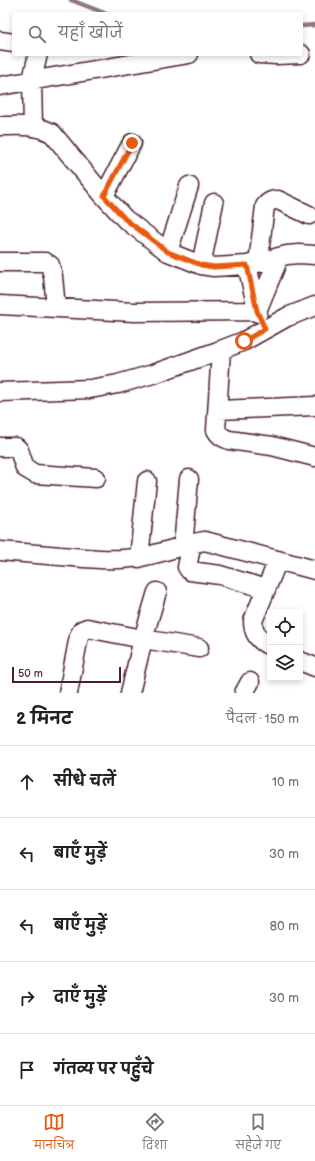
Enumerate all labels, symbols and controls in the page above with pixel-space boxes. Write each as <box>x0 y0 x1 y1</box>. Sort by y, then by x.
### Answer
search box <box>12 12 303 56</box>
icon: search <box>26 23 48 45</box>
text: यहाँ खोजें <box>58 24 123 43</box>
route end <box>123 134 141 152</box>
route start <box>235 332 253 350</box>
map controls <box>267 609 303 681</box>
button: locate <box>267 609 303 645</box>
button: layers <box>267 645 303 681</box>
scale bar <box>12 665 121 684</box>
text: 50 m <box>18 667 43 680</box>
text: 2 मिनट <box>16 709 72 729</box>
text: पैदल · 150 m <box>226 711 299 727</box>
icon: ahead <box>16 771 38 793</box>
text: सीधे चलें <box>54 772 116 791</box>
text: 10 m <box>272 774 299 790</box>
icon: left <box>16 843 38 865</box>
text: बाएँ मुड़ें <box>54 844 107 863</box>
text: 30 m <box>269 846 299 862</box>
icon: left <box>16 915 38 937</box>
text: बाएँ मुड़ें <box>54 916 107 935</box>
text: 80 m <box>270 918 299 934</box>
icon: right <box>16 987 38 1009</box>
text: दाएँ मुड़ें <box>54 988 106 1007</box>
text: 30 m <box>269 990 299 1006</box>
icon: arrive <box>16 1059 38 1081</box>
text: गंतव्य पर पहुँचे <box>54 1060 153 1079</box>
tab: मानचित्र <box>34 1111 74 1157</box>
tab: दिशा <box>142 1111 167 1157</box>
tab: सहेजे गए <box>235 1111 281 1157</box>

